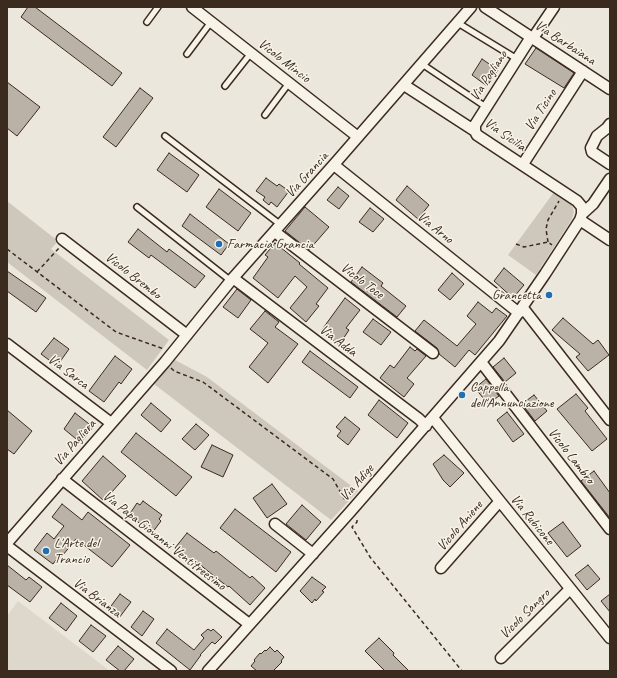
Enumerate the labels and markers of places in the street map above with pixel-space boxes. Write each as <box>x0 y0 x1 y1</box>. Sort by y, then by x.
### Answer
place label: Farmacia Grancia <box>227 236 313 252</box>
marker: Farmacia Grancia <box>214 239 224 249</box>
place label: Grancetta <box>492 287 541 303</box>
marker: Grancetta <box>544 290 554 300</box>
place label: Cappella dell'Annunciazione <box>470 379 554 412</box>
marker: Cappella dell'Annunciazione <box>457 390 467 400</box>
place label: L'Arte del Trancio <box>54 535 99 568</box>
marker: L'Arte del Trancio <box>41 546 51 556</box>

